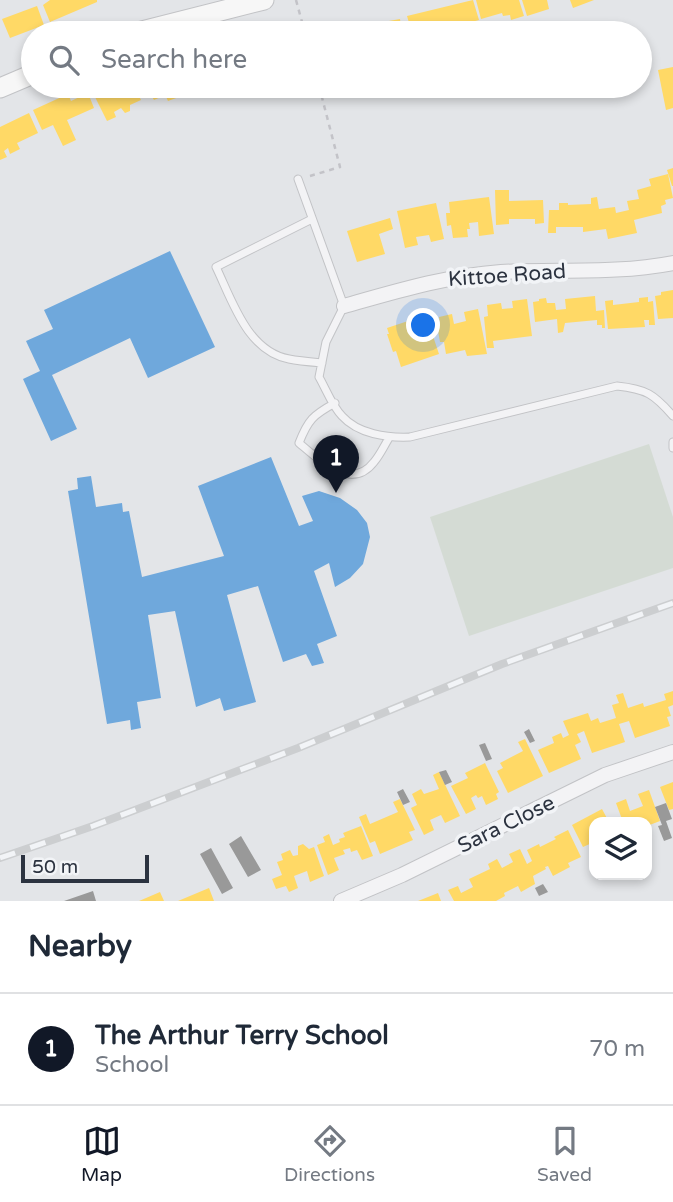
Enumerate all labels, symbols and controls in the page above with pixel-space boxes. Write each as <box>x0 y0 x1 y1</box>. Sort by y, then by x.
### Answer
search box <box>21 21 652 98</box>
icon: search <box>45 41 83 79</box>
text: Search here <box>101 44 247 75</box>
street label: Kittoe Road <box>447 259 567 292</box>
your location <box>406 308 440 342</box>
pin: 1 <box>313 435 359 493</box>
street label: Sara Close <box>454 790 559 859</box>
map controls <box>589 817 652 880</box>
button: layers <box>589 817 652 880</box>
scale bar <box>21 852 149 884</box>
text: 50 m <box>32 856 78 878</box>
text: Nearby <box>28 928 132 965</box>
text: The Arthur Terry School <box>95 1020 389 1051</box>
text: 1 <box>44 1035 58 1063</box>
text: 70 m <box>589 1035 645 1063</box>
text: School <box>95 1051 169 1079</box>
tab: Map <box>81 1122 122 1186</box>
tab: Directions <box>284 1122 375 1186</box>
tab: Saved <box>537 1122 592 1186</box>

